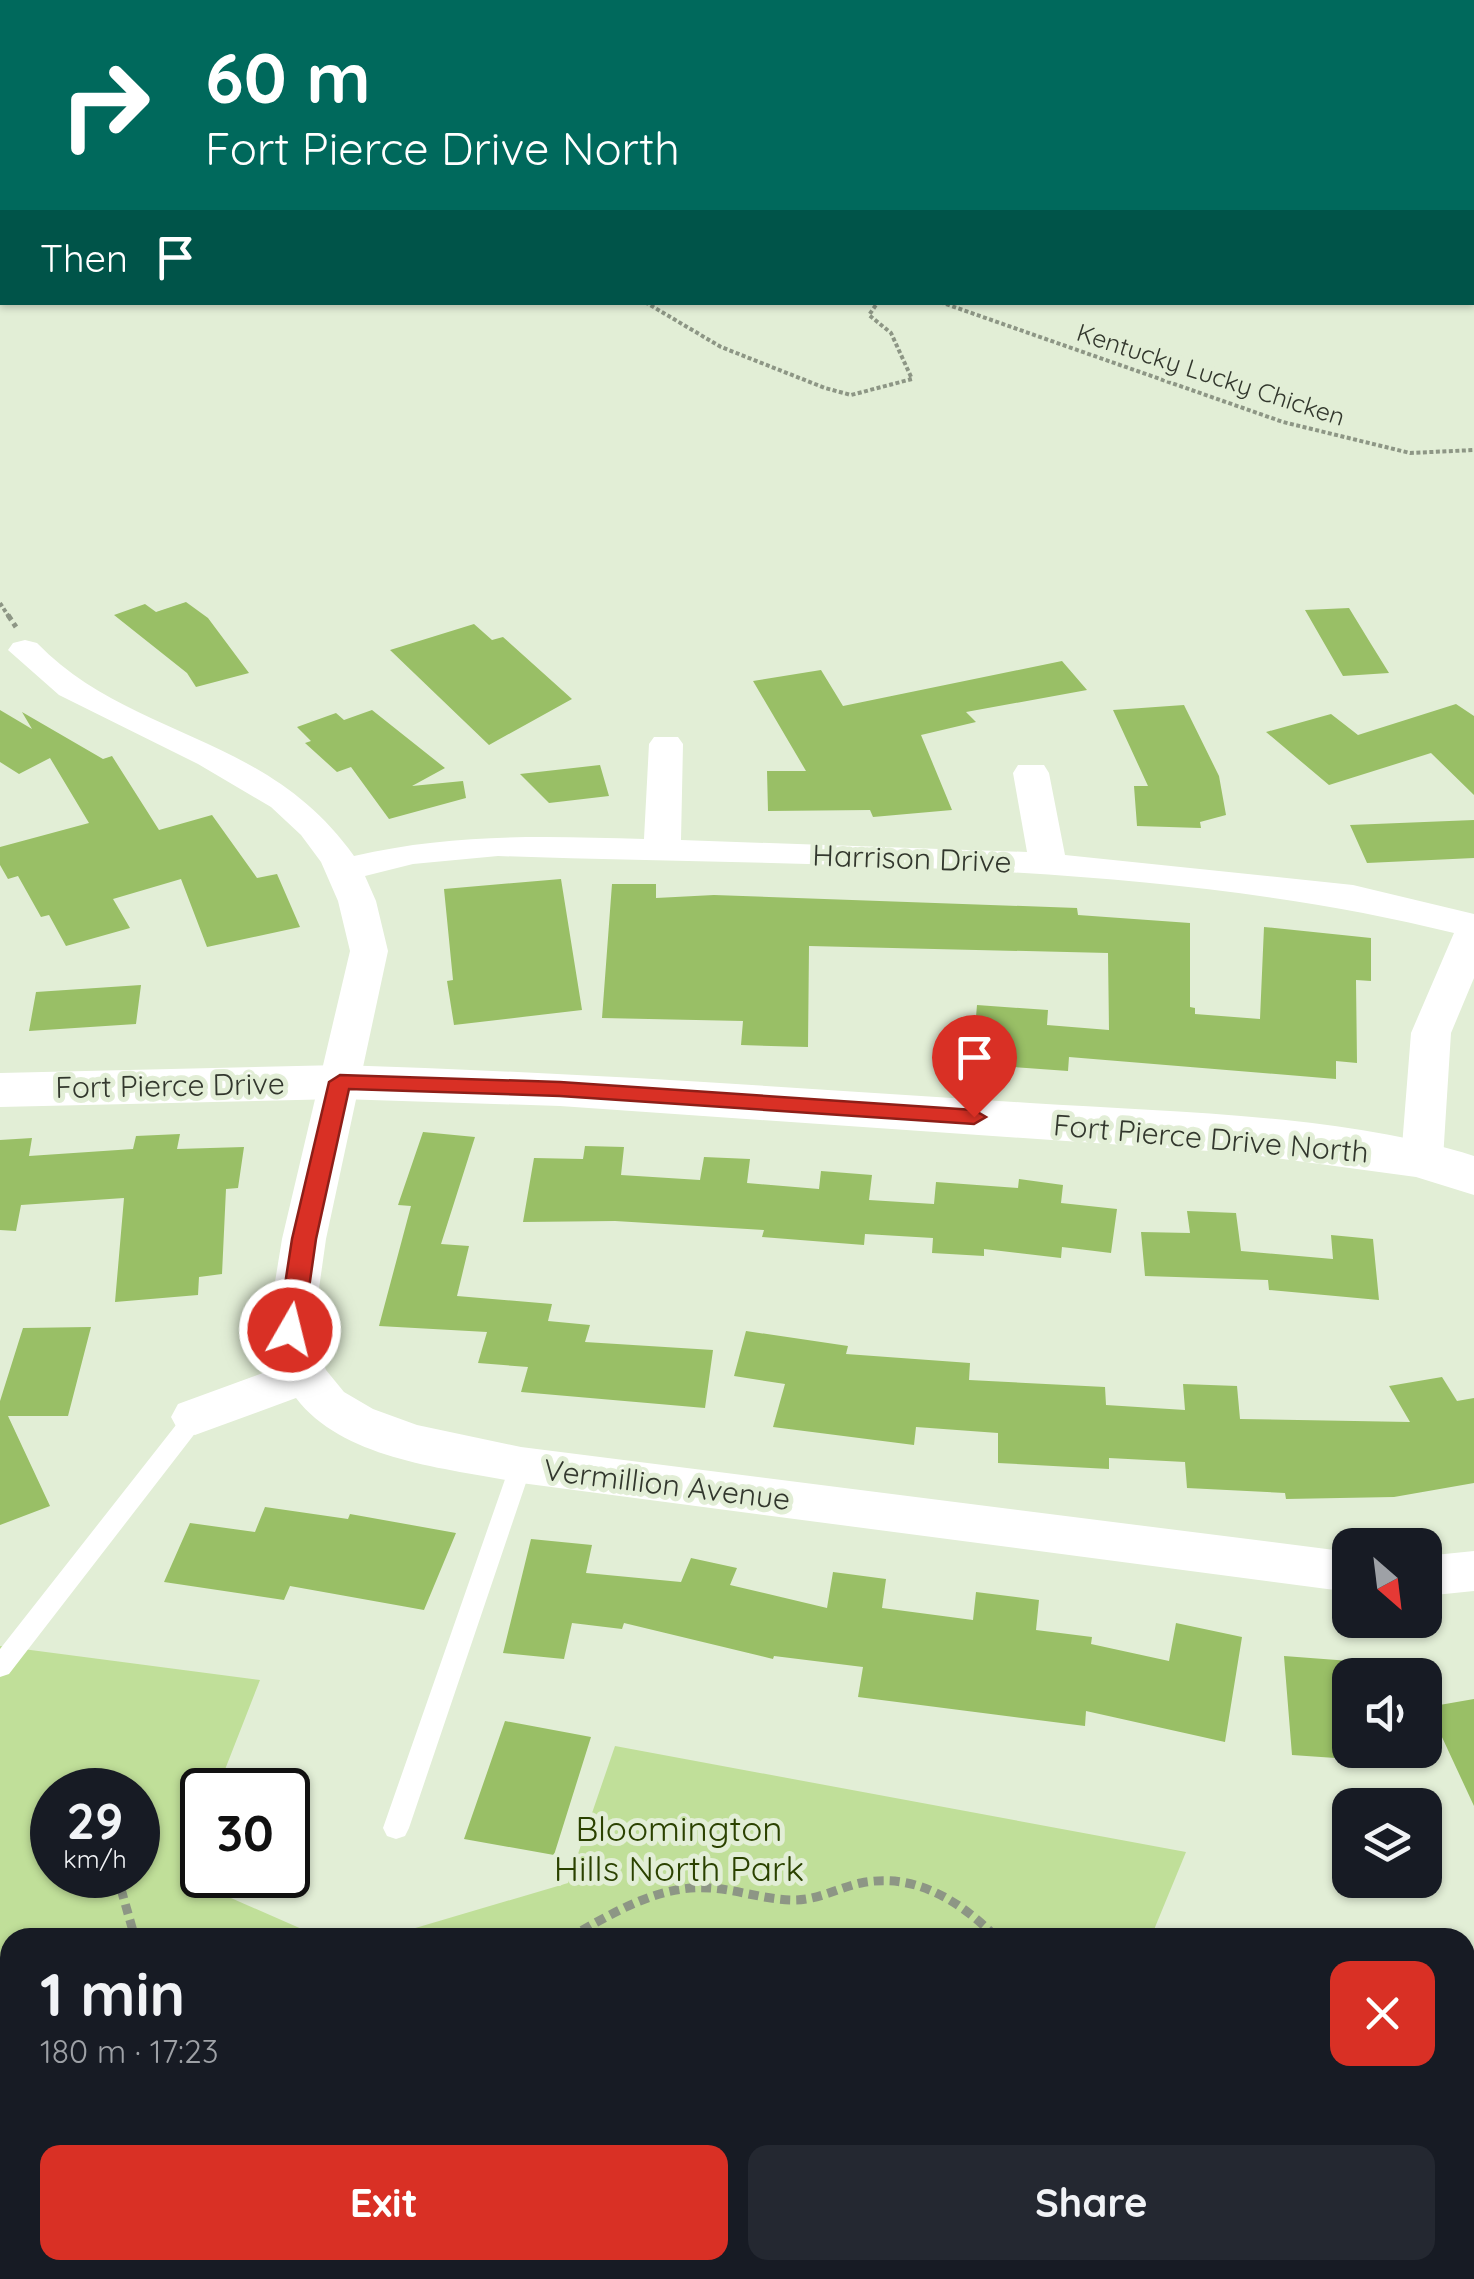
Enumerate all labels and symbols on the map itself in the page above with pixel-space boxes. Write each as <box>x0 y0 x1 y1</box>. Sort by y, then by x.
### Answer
street label: Kentucky Lucky Chicken <box>1073 316 1349 432</box>
street label: Harrison Drive <box>812 836 1012 880</box>
pin <box>932 1015 1017 1118</box>
street label: Fort Pierce Drive <box>55 1064 285 1106</box>
street label: Fort Pierce Drive North <box>1052 1105 1370 1171</box>
position arrow <box>238 1278 342 1382</box>
street label: Vermillion Avenue <box>542 1450 792 1518</box>
north arrow <box>1332 1528 1442 1638</box>
speed limit sign: 30 <box>180 1768 310 1898</box>
park label: Bloomington Hills North Park <box>554 1806 804 1890</box>

